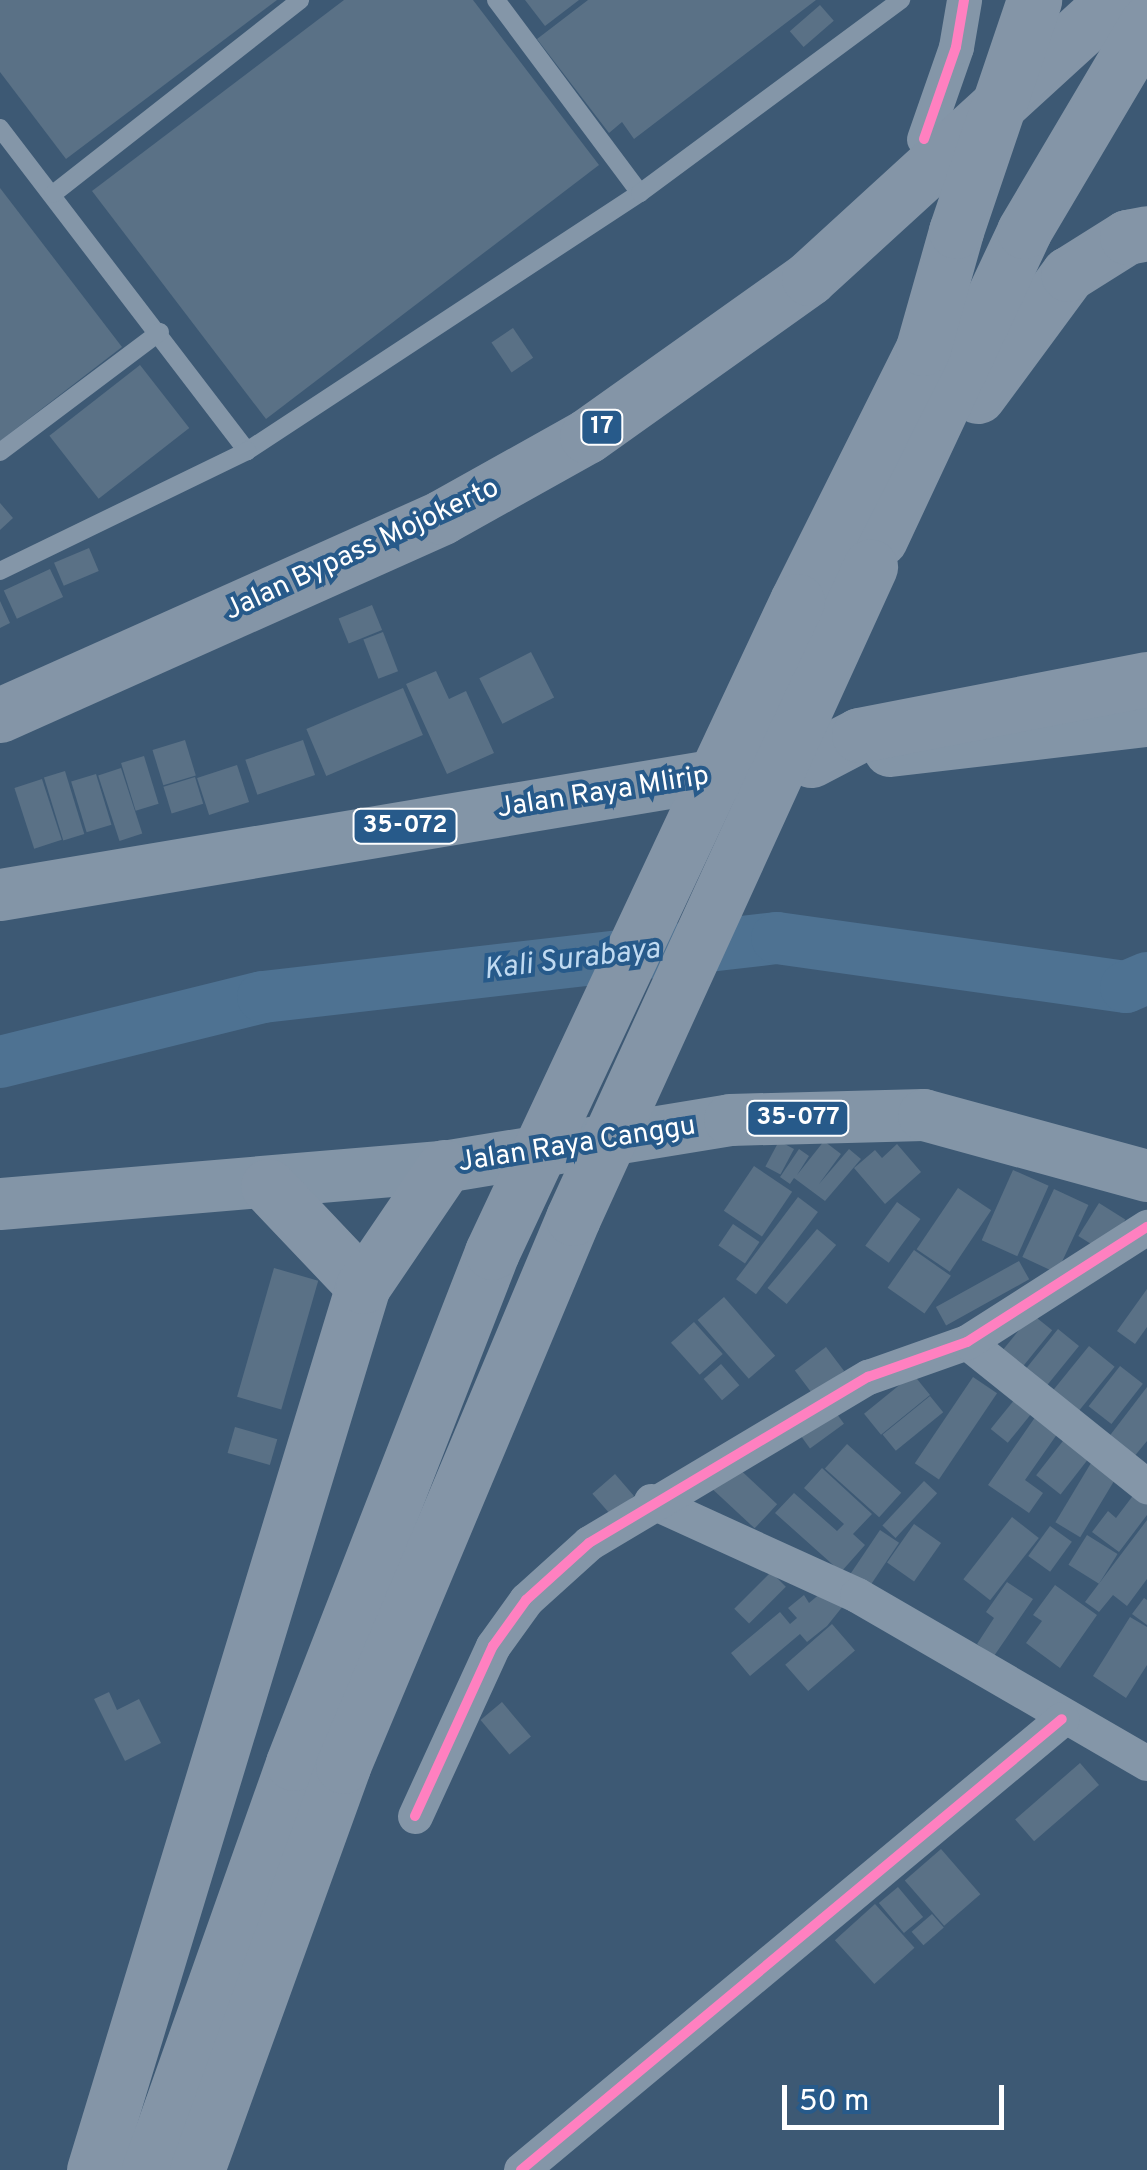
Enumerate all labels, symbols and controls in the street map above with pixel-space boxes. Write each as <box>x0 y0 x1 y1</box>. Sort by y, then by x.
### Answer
road number: 17 <box>580 407 624 447</box>
street label: Jalan Bypass Mojokerto <box>220 472 504 628</box>
street label: Jalan Raya Mlirip <box>495 760 711 826</box>
road number: 35-072 <box>352 806 458 846</box>
water label: Kali Surabaya <box>482 932 662 990</box>
road number: 35-077 <box>746 1098 850 1138</box>
street label: Jalan Raya Canggu <box>456 1110 698 1180</box>
scale bar <box>787 2065 1010 2127</box>
text: 50 m <box>799 2084 869 2121</box>

